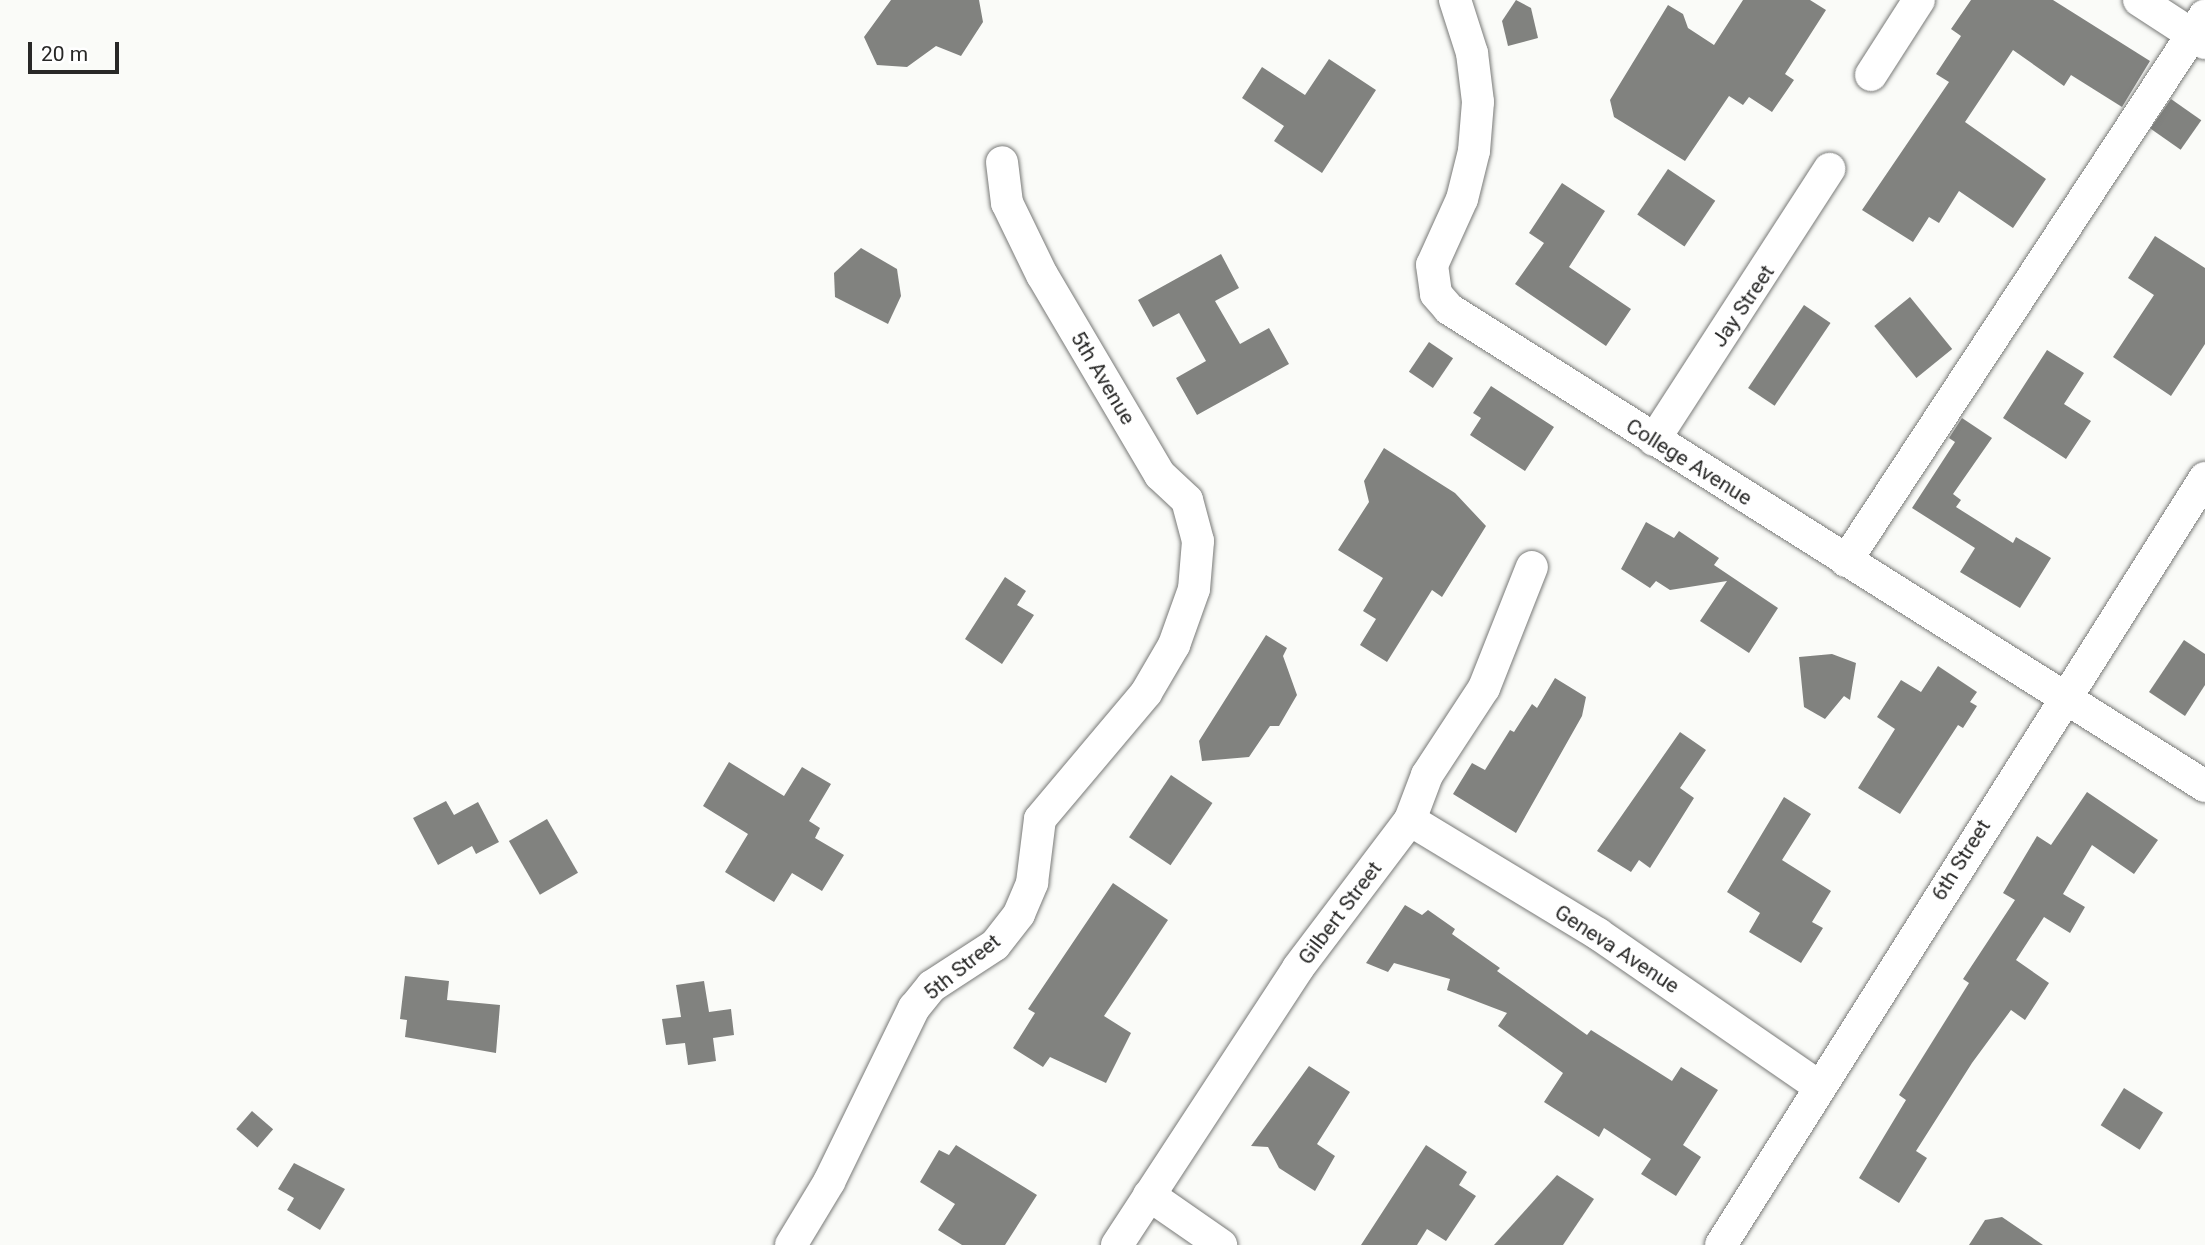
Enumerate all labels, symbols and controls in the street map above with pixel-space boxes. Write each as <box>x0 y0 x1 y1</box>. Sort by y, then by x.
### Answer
scale bar <box>32 28 122 72</box>
text: 20 m <box>41 42 88 66</box>
street label: Jay Street <box>1706 260 1780 352</box>
street label: 5th Avenue <box>1065 327 1141 429</box>
street label: College Avenue <box>1621 413 1757 511</box>
street label: 6th Street <box>1926 815 1996 905</box>
street label: Gilbert Street <box>1293 856 1387 970</box>
street label: Geneva Avenue <box>1550 899 1684 999</box>
street label: 5th Street <box>919 929 1005 1005</box>

